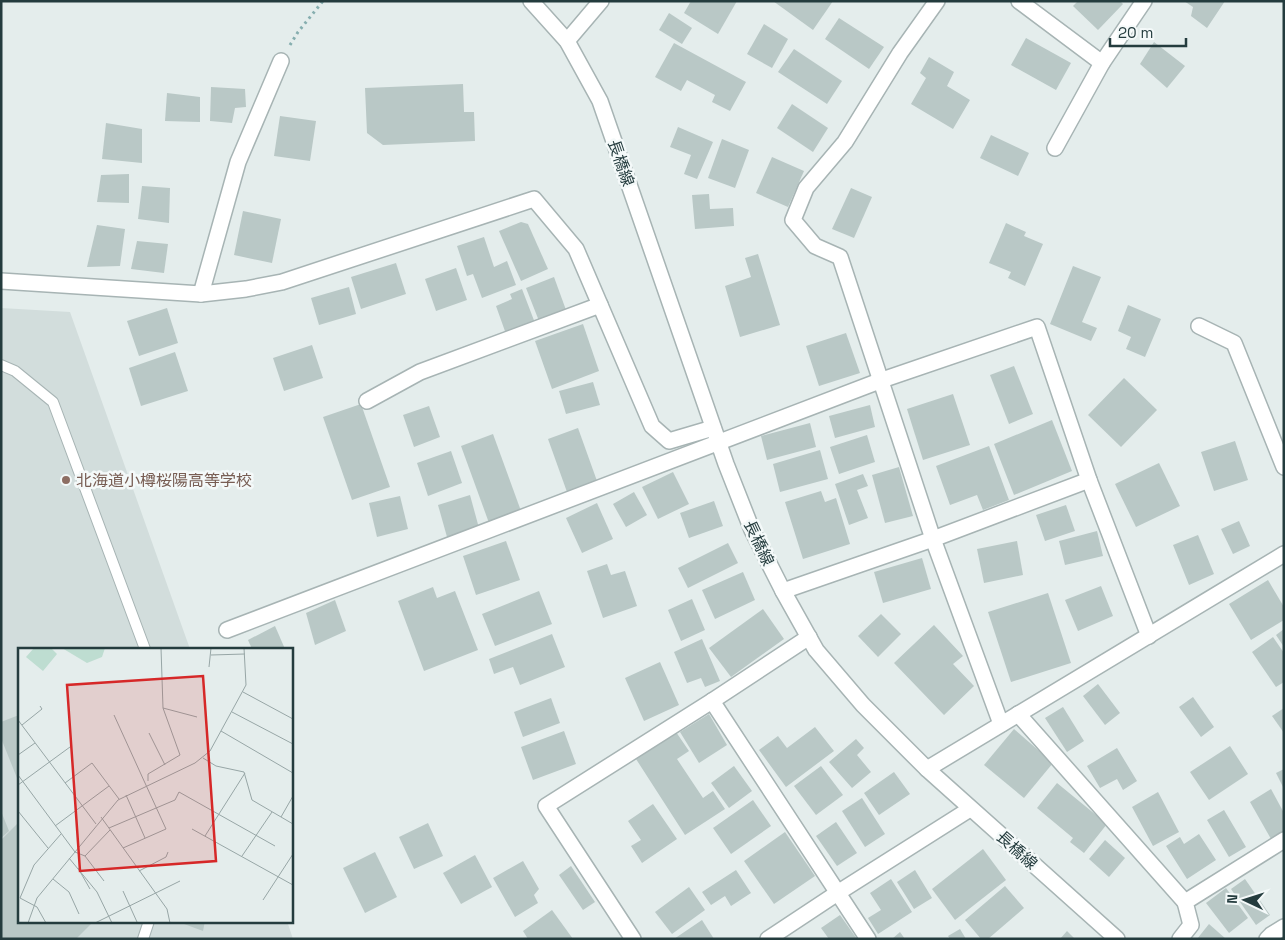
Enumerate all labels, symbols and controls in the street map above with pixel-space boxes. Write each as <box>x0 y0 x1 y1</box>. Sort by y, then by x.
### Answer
scale bar <box>1110 15 1186 47</box>
text: 20 m <box>1118 23 1153 42</box>
street label: 長橋線 <box>603 137 639 189</box>
place label: 北海道小樽桜陽高等学校 <box>76 470 252 491</box>
marker: 北海道小樽桜陽高等学校 <box>60 474 72 486</box>
street label: 長橋線 <box>739 517 779 569</box>
inset map <box>18 648 292 922</box>
street label: 長橋線 <box>992 826 1042 874</box>
north arrow <box>1220 875 1270 925</box>
text: N <box>1223 894 1241 904</box>

